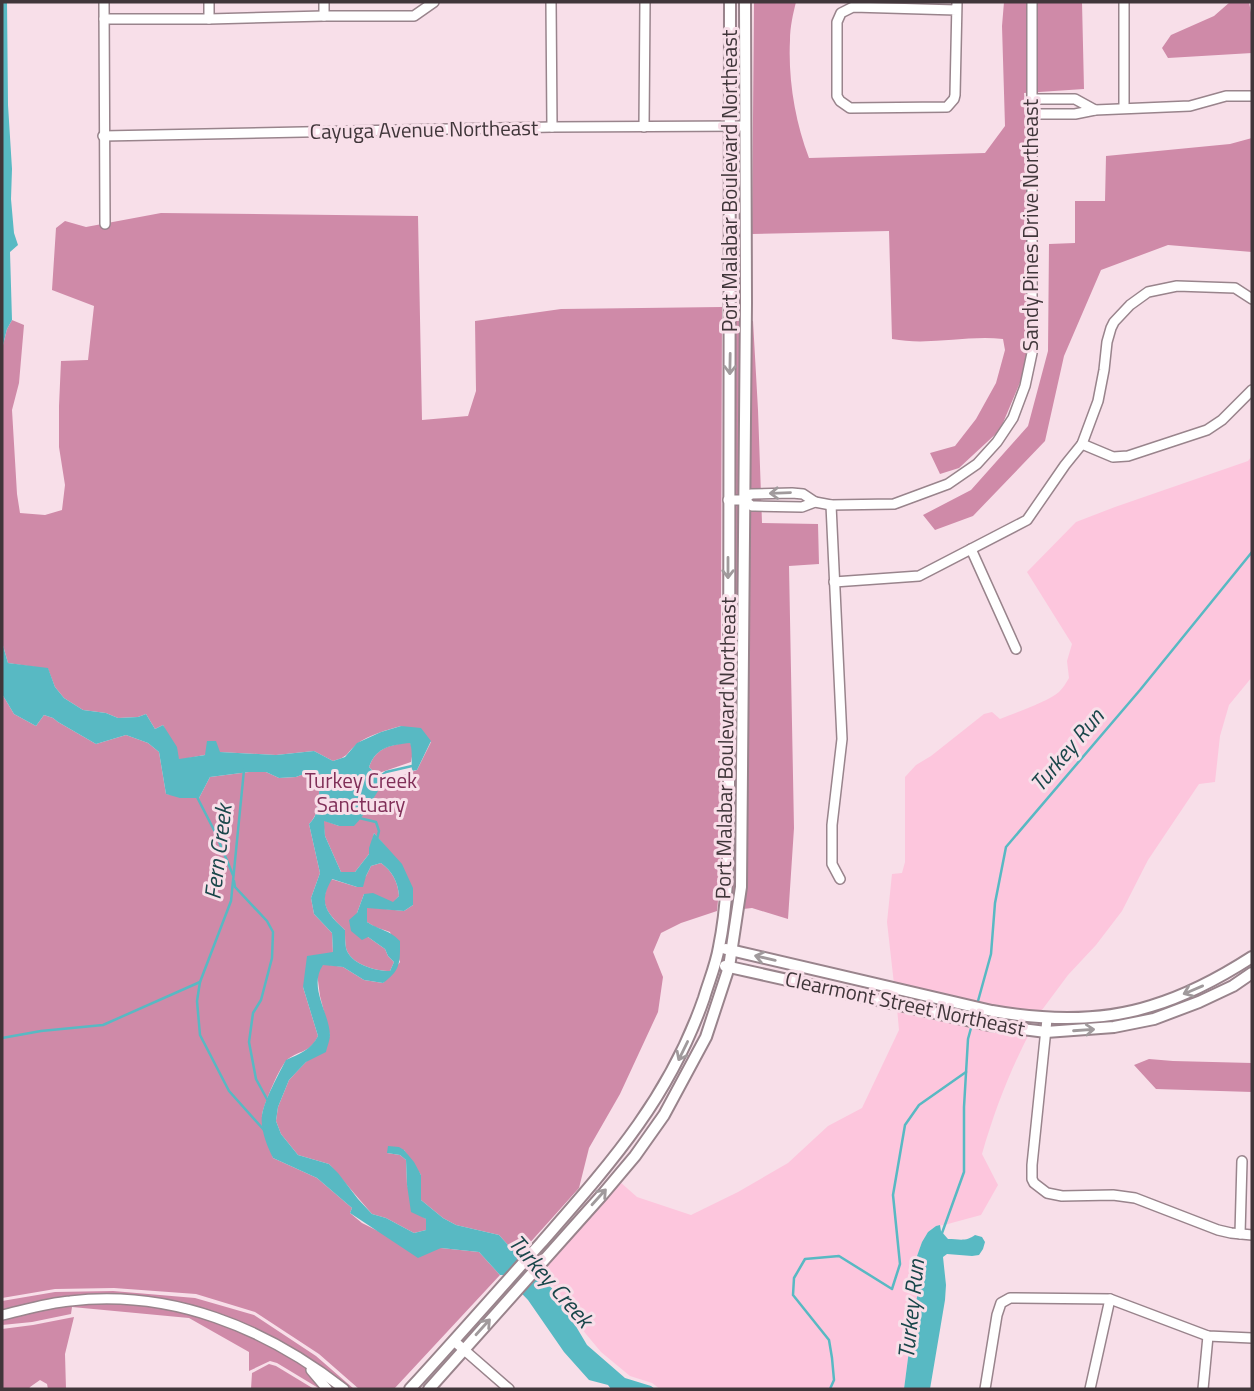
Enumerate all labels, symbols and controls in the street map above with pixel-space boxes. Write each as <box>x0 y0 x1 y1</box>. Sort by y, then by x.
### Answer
street label: Port Malabar Boulevard Northeast <box>713 29 745 332</box>
street label: Sandy Pines Drive Northeast <box>1014 98 1046 351</box>
street label: Cayuga Avenue Northeast <box>309 111 539 147</box>
one-way arrow <box>723 352 737 375</box>
one-way arrow <box>768 487 791 500</box>
one-way arrow <box>721 557 735 580</box>
street label: Port Malabar Boulevard Northeast <box>706 596 744 900</box>
water label: Turkey Run <box>1021 700 1112 799</box>
park label: Turkey Creek Sanctuary <box>305 764 417 820</box>
water label: Fern Creek <box>194 800 241 901</box>
one-way arrow <box>754 951 777 964</box>
street label: Clearmont Street Northeast <box>782 962 1029 1044</box>
one-way arrow <box>1182 984 1204 997</box>
one-way arrow <box>1073 1023 1095 1036</box>
one-way arrow <box>675 1040 689 1061</box>
one-way arrow <box>591 1188 607 1206</box>
water label: Turkey Creek <box>501 1226 604 1337</box>
water label: Turkey Run <box>888 1257 933 1360</box>
one-way arrow <box>475 1319 491 1337</box>

